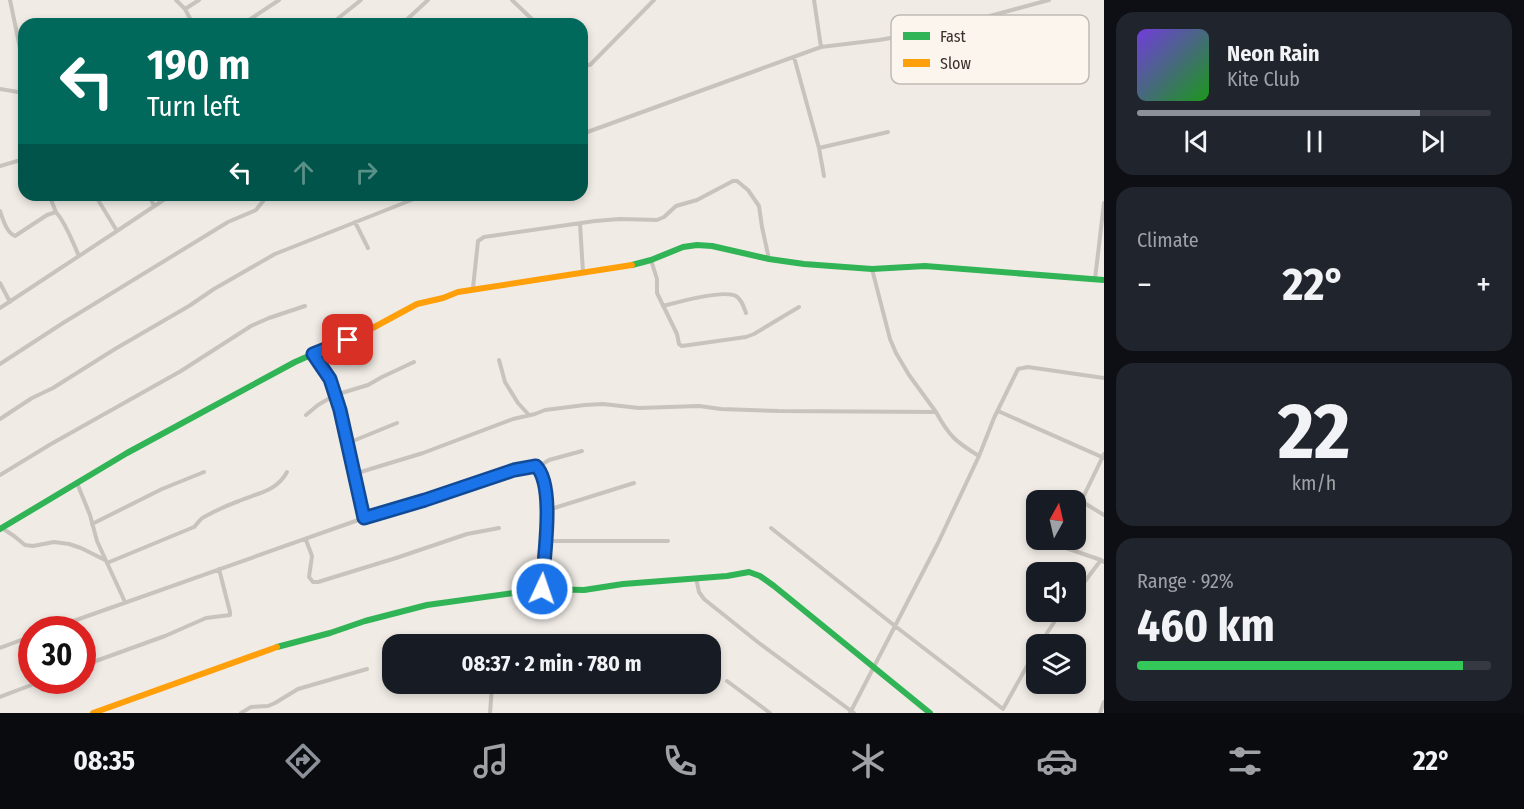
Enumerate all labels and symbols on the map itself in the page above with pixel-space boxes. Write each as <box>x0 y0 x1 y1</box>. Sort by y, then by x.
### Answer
legend <box>891 15 1089 84</box>
text: Fast <box>940 27 967 46</box>
text: Slow <box>940 54 971 73</box>
pin <box>322 314 373 365</box>
north arrow <box>1026 490 1086 550</box>
position arrow <box>510 557 574 621</box>
speed limit sign: 30 <box>18 616 96 694</box>

